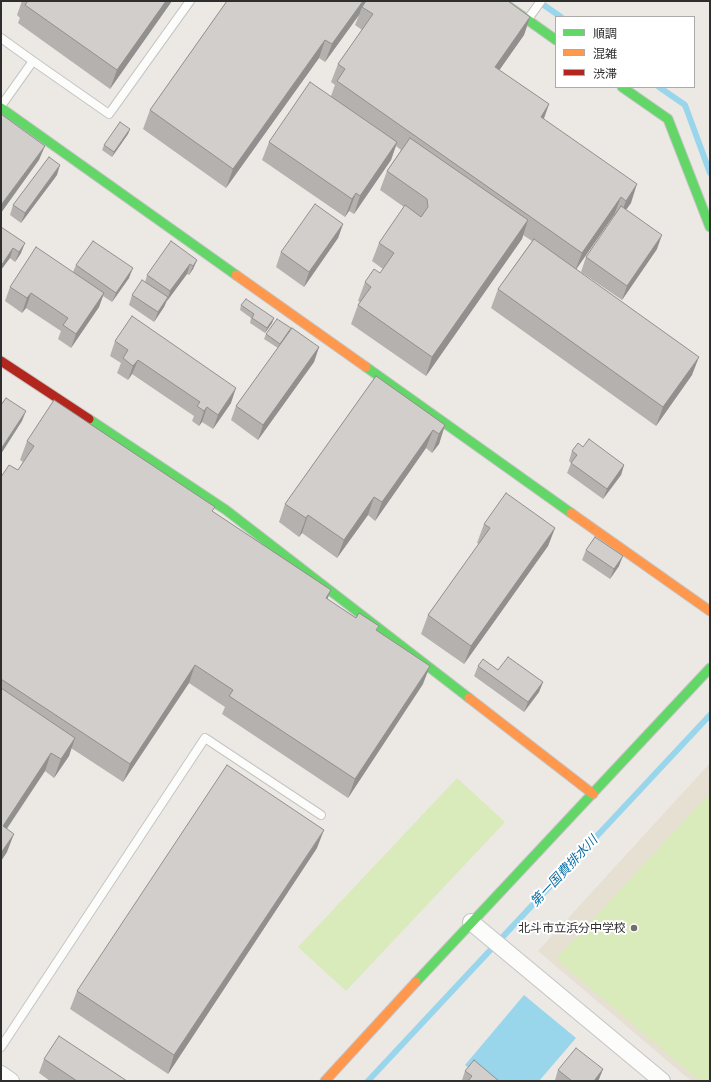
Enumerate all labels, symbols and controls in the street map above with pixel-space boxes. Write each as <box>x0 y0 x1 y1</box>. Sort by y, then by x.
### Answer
legend <box>555 16 695 88</box>
text: 順調 <box>593 26 617 41</box>
text: 混雑 <box>593 46 617 61</box>
text: 渋滞 <box>593 66 617 81</box>
water label: 第一国費排水川 <box>527 832 601 910</box>
place label: 北斗市立浜分中学校 <box>518 921 626 935</box>
marker: 北斗市立浜分中学校 <box>629 923 639 933</box>

